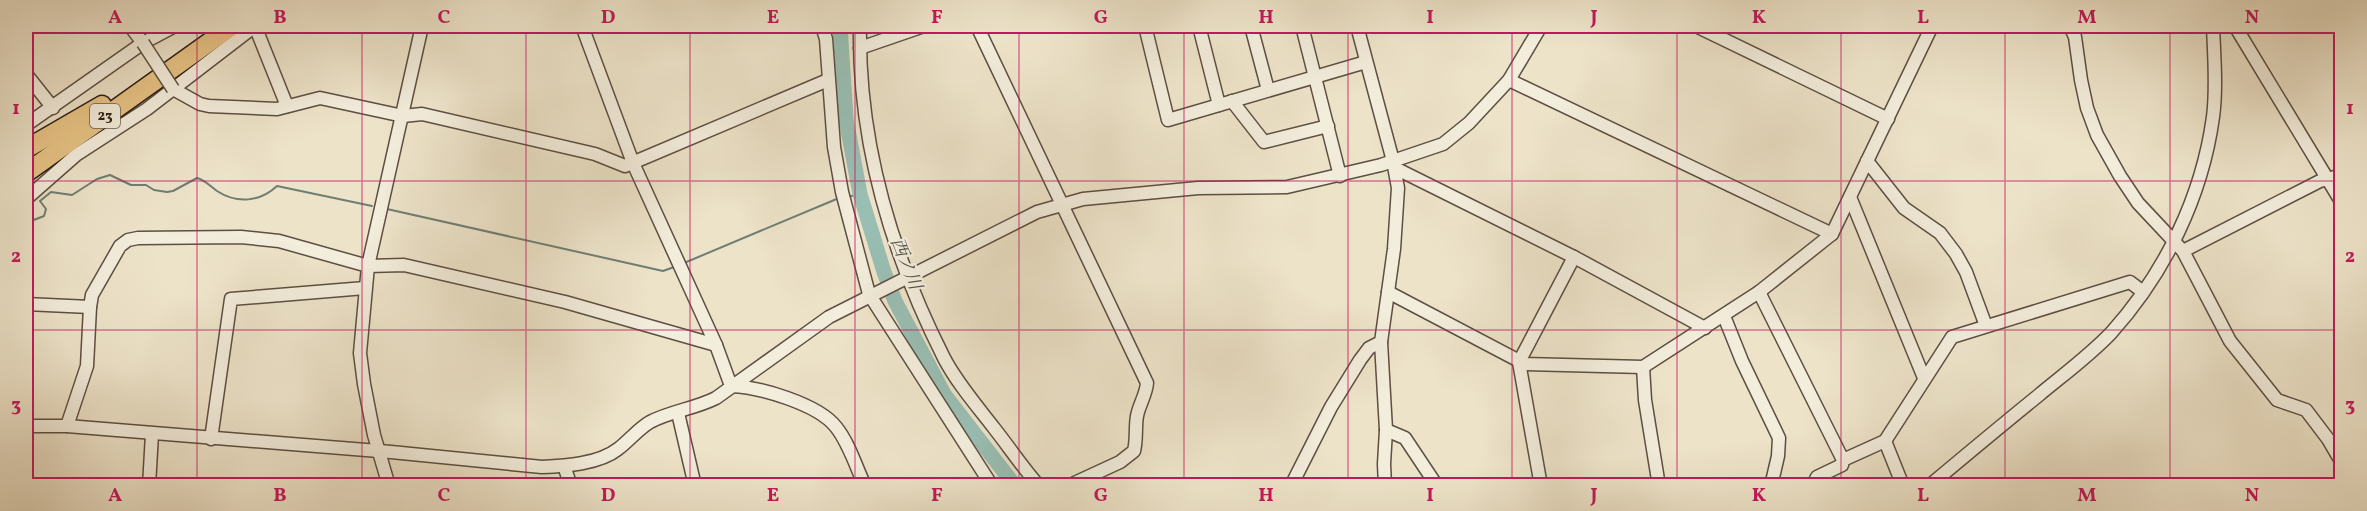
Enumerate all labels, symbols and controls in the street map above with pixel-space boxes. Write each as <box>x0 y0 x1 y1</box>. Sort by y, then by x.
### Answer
text: A <box>108 4 122 32</box>
text: B <box>273 4 287 32</box>
text: C <box>438 4 451 32</box>
text: D <box>601 4 615 32</box>
text: E <box>767 4 779 32</box>
text: F <box>931 4 943 32</box>
text: G <box>1094 4 1108 32</box>
text: H <box>1258 4 1274 32</box>
text: I <box>1426 4 1434 32</box>
text: J <box>1589 4 1598 32</box>
text: K <box>1752 4 1767 32</box>
text: L <box>1917 4 1929 32</box>
text: M <box>2077 4 2097 32</box>
text: N <box>2245 4 2259 32</box>
text: 1 <box>12 95 20 123</box>
text: 1 <box>2346 95 2354 123</box>
road number: 23 <box>90 104 120 128</box>
water label: 西ノ川 <box>883 234 927 296</box>
text: 2 <box>11 243 21 271</box>
text: 2 <box>2345 243 2355 271</box>
text: 3 <box>11 392 21 420</box>
text: 3 <box>2345 392 2355 420</box>
text: A <box>108 482 122 510</box>
text: B <box>273 482 287 510</box>
text: C <box>438 482 451 510</box>
text: D <box>601 482 615 510</box>
text: E <box>767 482 779 510</box>
text: F <box>931 482 943 510</box>
text: G <box>1094 482 1108 510</box>
text: H <box>1258 482 1274 510</box>
text: I <box>1426 482 1434 510</box>
text: J <box>1589 482 1598 510</box>
text: K <box>1752 482 1767 510</box>
text: L <box>1917 482 1929 510</box>
text: M <box>2077 482 2097 510</box>
text: N <box>2245 482 2259 510</box>

